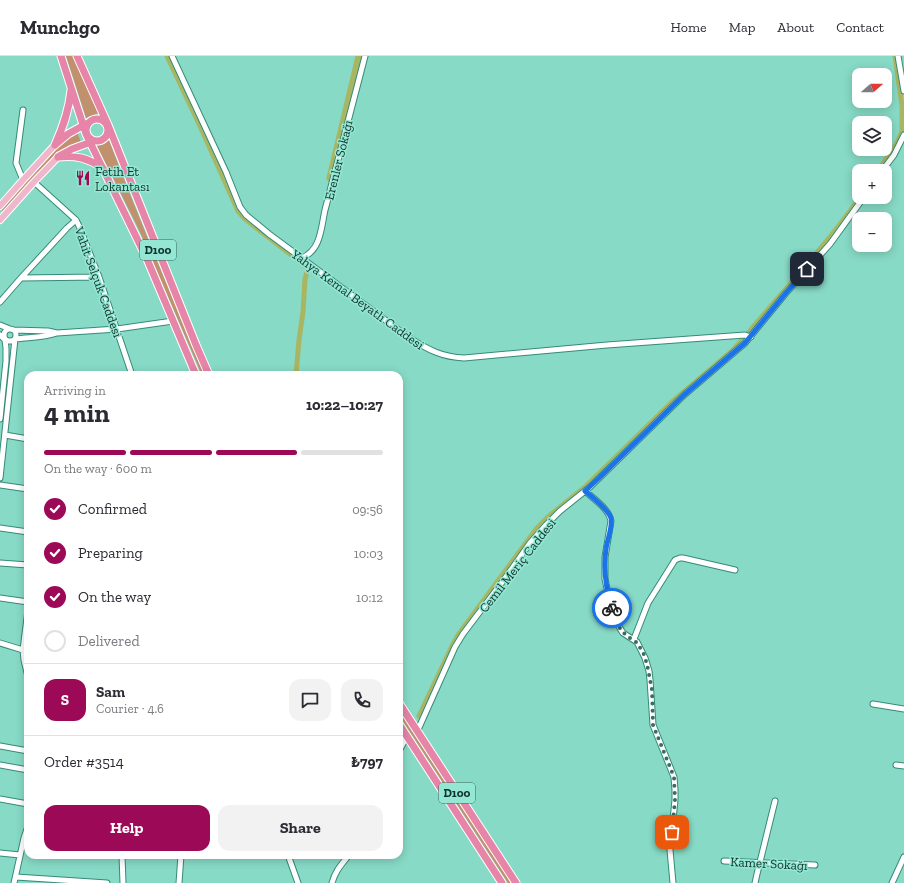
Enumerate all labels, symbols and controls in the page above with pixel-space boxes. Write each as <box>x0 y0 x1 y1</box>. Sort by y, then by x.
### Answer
text: Munchgo <box>20 16 100 39</box>
text: Home <box>671 19 707 36</box>
text: Map <box>729 19 755 36</box>
text: About <box>777 19 814 36</box>
text: Contact <box>836 19 884 36</box>
north arrow <box>852 68 892 108</box>
map controls <box>852 68 892 252</box>
button: layers <box>852 116 892 156</box>
street label: Erenler Sokağı <box>321 118 356 202</box>
place label: Fetih Et Lokantası <box>95 164 150 194</box>
button: + <box>852 164 892 204</box>
restaurant icon: Fetih Et Lokantası <box>74 169 92 187</box>
button: − <box>852 212 892 252</box>
street label: Vahit Selçuk Caddesi <box>71 224 126 340</box>
road number: D100 <box>140 240 176 260</box>
street label: Yahya Kemal Beyatlı Caddesi <box>288 246 427 353</box>
pin <box>790 252 824 286</box>
icon: home <box>796 258 818 280</box>
text: Arriving in <box>44 383 106 398</box>
text: 10:22–10:27 <box>306 396 383 414</box>
text: 4 min <box>44 397 110 429</box>
text: On the way · 600 m <box>44 461 152 476</box>
icon: check <box>44 498 66 520</box>
text: Confirmed <box>78 500 147 518</box>
text: 09:56 <box>352 502 383 517</box>
street label: Cemil Meriç Caddesi <box>476 515 559 615</box>
icon: check <box>44 542 66 564</box>
text: Preparing <box>78 544 143 562</box>
text: 10:03 <box>354 546 383 561</box>
icon: check <box>44 586 66 608</box>
text: On the way <box>78 588 151 606</box>
courier <box>592 588 632 628</box>
text: 10:12 <box>356 590 383 605</box>
icon: bike <box>601 597 623 619</box>
text: Delivered <box>78 632 140 650</box>
button: chat <box>289 679 331 721</box>
button: phone <box>341 679 383 721</box>
text: Sam <box>96 683 125 701</box>
text: S <box>61 691 69 709</box>
text: Courier · 4.6 <box>96 701 164 716</box>
text: Order #3514 <box>44 753 124 771</box>
text: ₺797 <box>351 753 383 771</box>
road number: D100 <box>439 783 475 803</box>
button: Help <box>44 805 210 851</box>
button: Share <box>218 805 383 851</box>
pin <box>655 815 689 849</box>
icon: bag <box>661 821 683 843</box>
street label: Kamer Sokağı <box>730 854 808 873</box>

